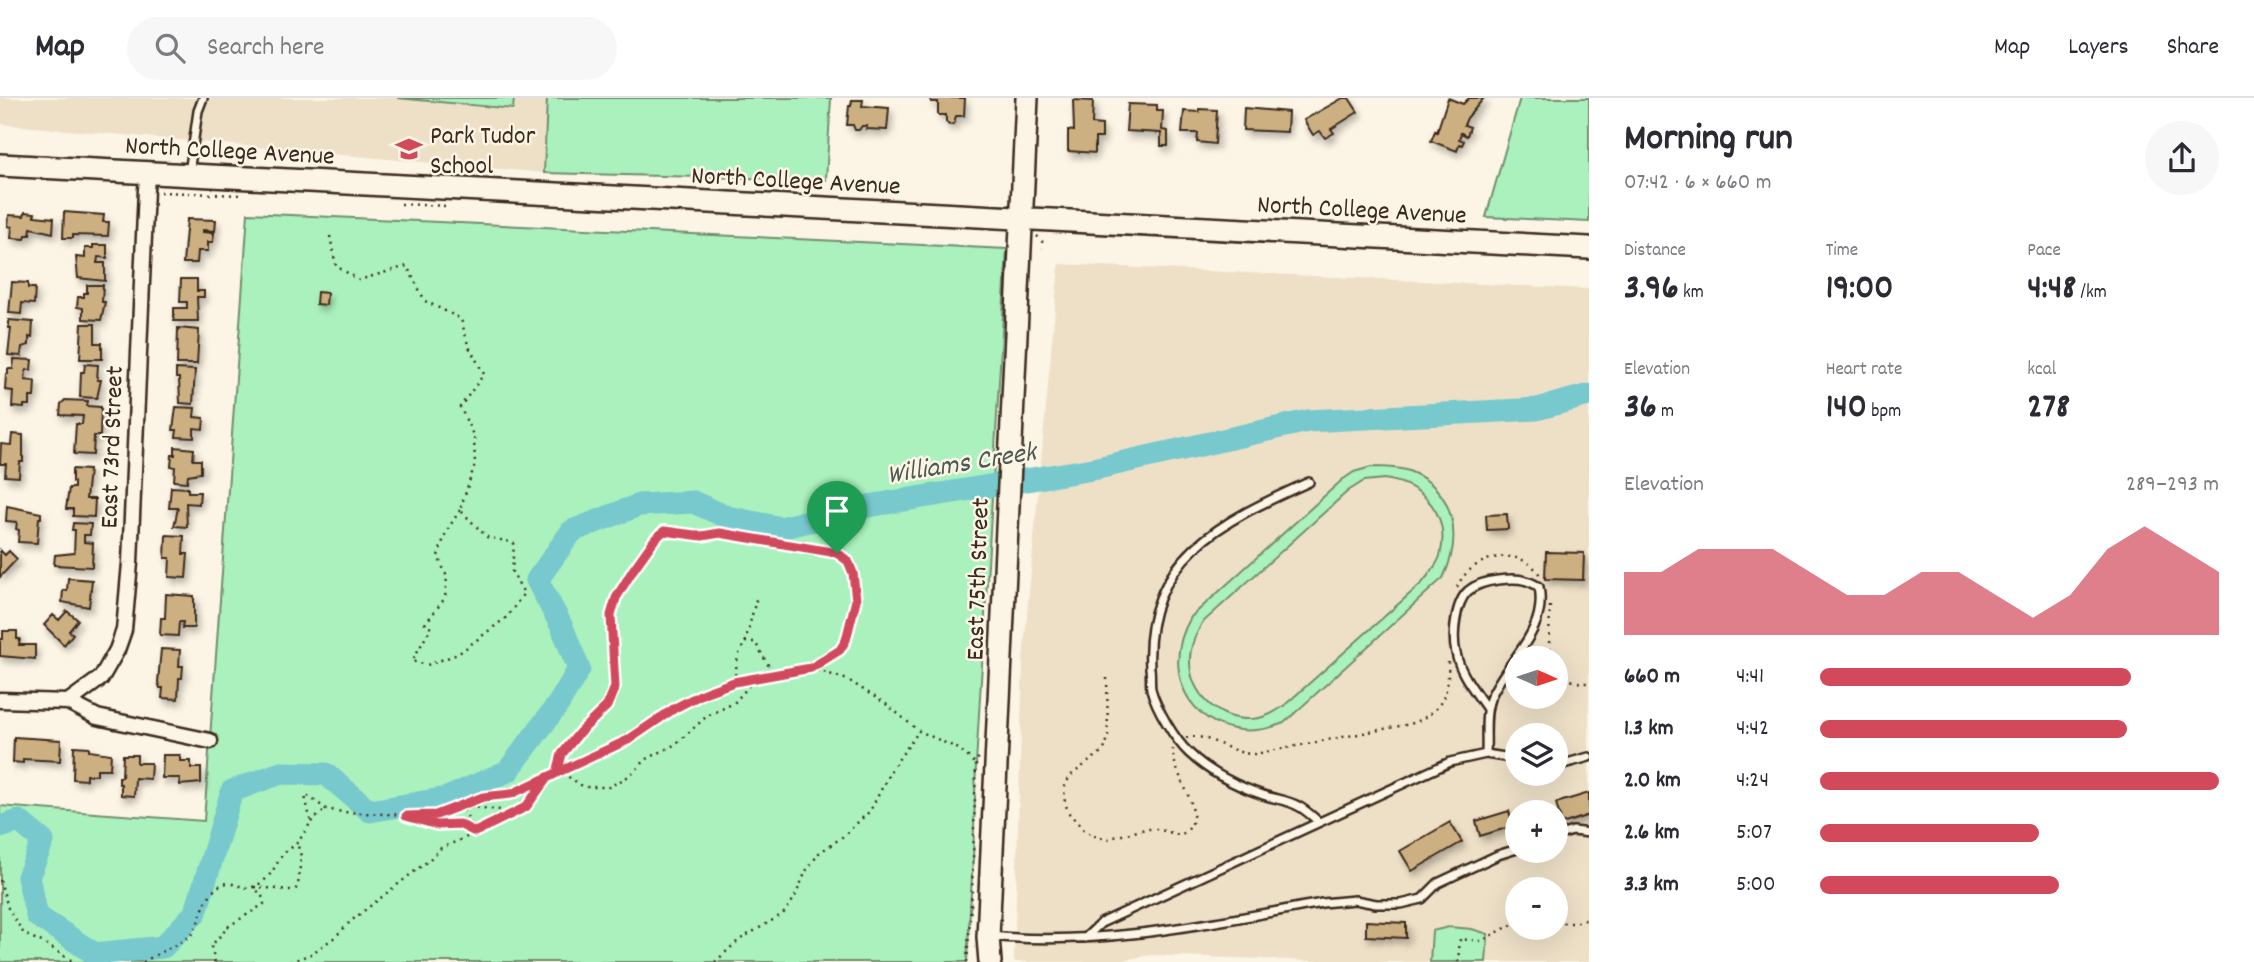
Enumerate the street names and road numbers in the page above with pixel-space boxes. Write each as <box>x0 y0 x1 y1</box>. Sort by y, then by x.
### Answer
street label: North College Avenue <box>124 129 335 176</box>
street label: North College Avenue <box>690 159 901 206</box>
street label: North College Avenue <box>1256 188 1467 235</box>
street label: East 73rd Street <box>92 365 135 529</box>
street label: East 75th Street <box>958 497 1001 661</box>

